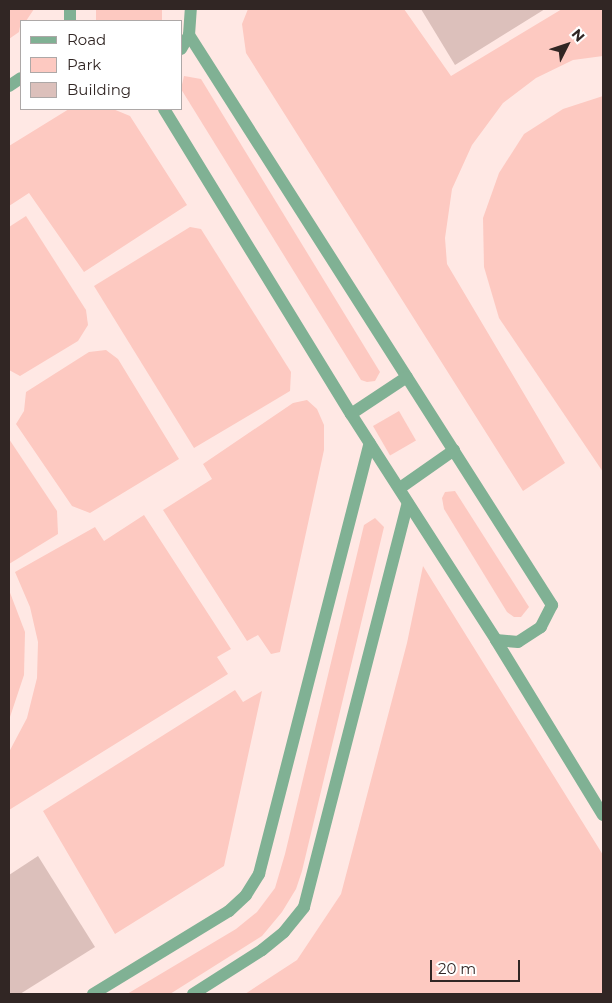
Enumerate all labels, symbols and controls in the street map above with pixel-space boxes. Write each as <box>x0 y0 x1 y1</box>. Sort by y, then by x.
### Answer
legend <box>20 20 182 110</box>
north arrow <box>542 20 592 70</box>
text: N <box>568 25 589 45</box>
text: Road <box>67 30 106 49</box>
text: Park <box>67 55 101 74</box>
text: Building <box>67 80 131 99</box>
scale bar <box>432 950 522 982</box>
text: 20 m <box>438 959 476 978</box>

